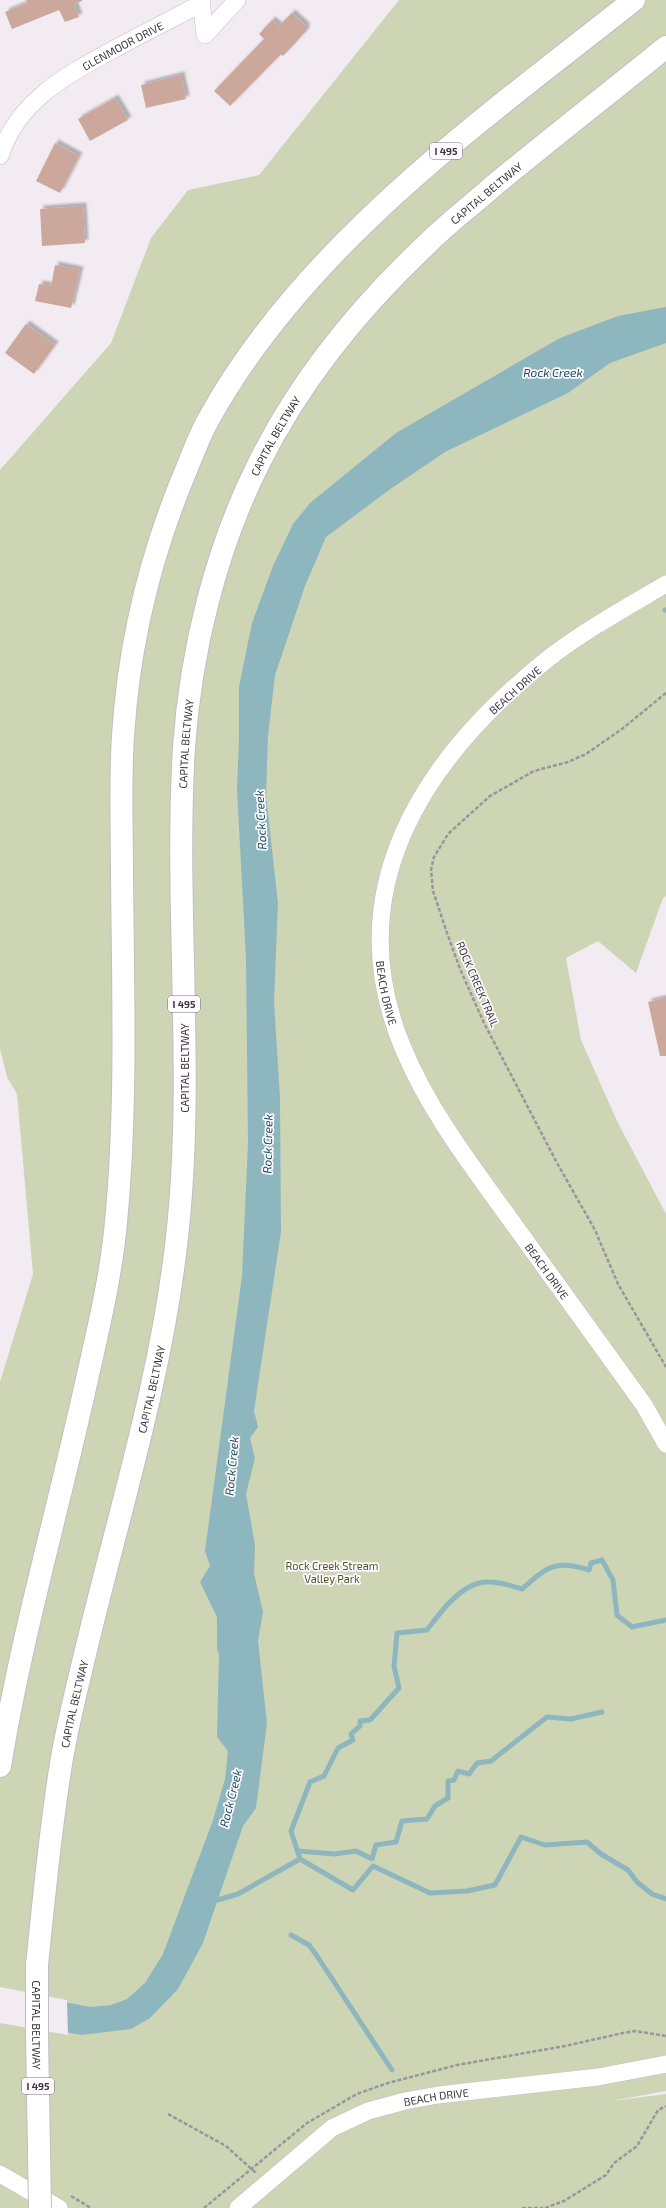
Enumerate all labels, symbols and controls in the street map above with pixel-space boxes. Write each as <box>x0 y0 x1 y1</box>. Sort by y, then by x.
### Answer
street label: GLENMOOR DRIVE <box>80 18 165 72</box>
road number: I 495 <box>430 143 462 159</box>
street label: CAPITAL BELTWAY <box>447 158 525 226</box>
water label: Rock Creek <box>523 365 583 379</box>
street label: CAPITAL BELTWAY <box>247 393 303 478</box>
street label: BEACH DRIVE <box>486 663 544 717</box>
street label: CAPITAL BELTWAY <box>176 698 195 789</box>
water label: Rock Creek <box>251 790 269 850</box>
street label: ROCK CREEK TRAIL <box>454 939 502 1029</box>
street label: BEACH DRIVE <box>375 960 400 1027</box>
road number: I 495 <box>168 996 200 1012</box>
street label: CAPITAL BELTWAY <box>178 1023 191 1113</box>
water label: Rock Creek <box>259 1114 275 1174</box>
street label: BEACH DRIVE <box>523 1240 572 1301</box>
street label: CAPITAL BELTWAY <box>135 1343 167 1434</box>
water label: Rock Creek <box>221 1436 241 1496</box>
park label: Rock Creek Stream Valley Park <box>286 1559 378 1585</box>
street label: CAPITAL BELTWAY <box>57 1658 90 1749</box>
water label: Rock Creek <box>216 1767 244 1829</box>
street label: CAPITAL BELTWAY <box>31 1980 44 2071</box>
road number: I 495 <box>22 2078 54 2094</box>
street label: BEACH DRIVE <box>402 2085 469 2108</box>

